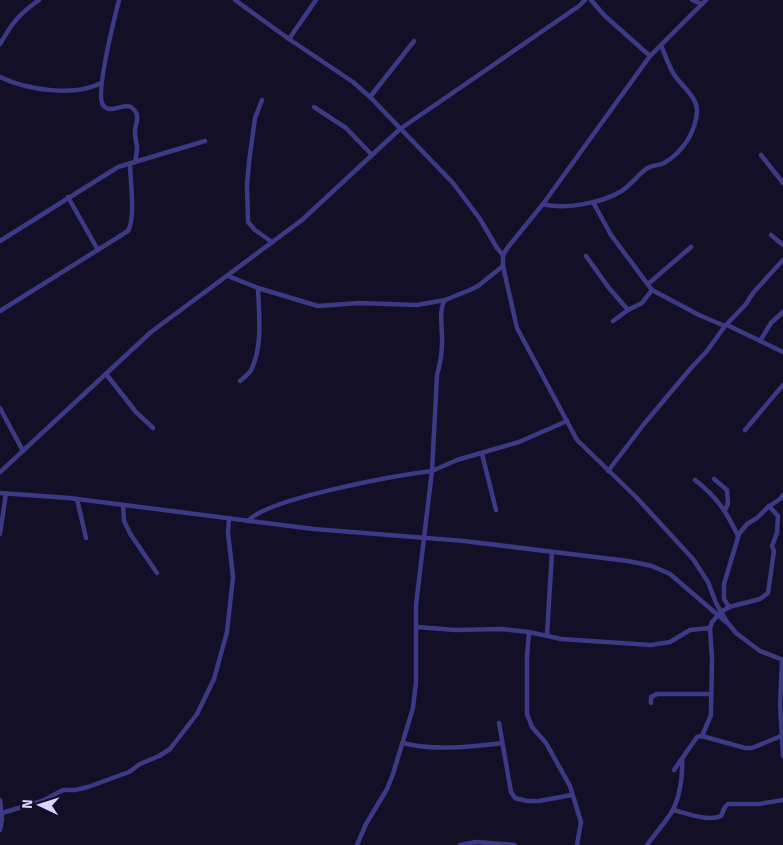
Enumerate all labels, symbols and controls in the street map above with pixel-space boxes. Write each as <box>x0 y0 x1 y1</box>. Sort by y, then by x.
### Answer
north arrow <box>15 780 65 830</box>
text: N <box>19 799 36 809</box>

